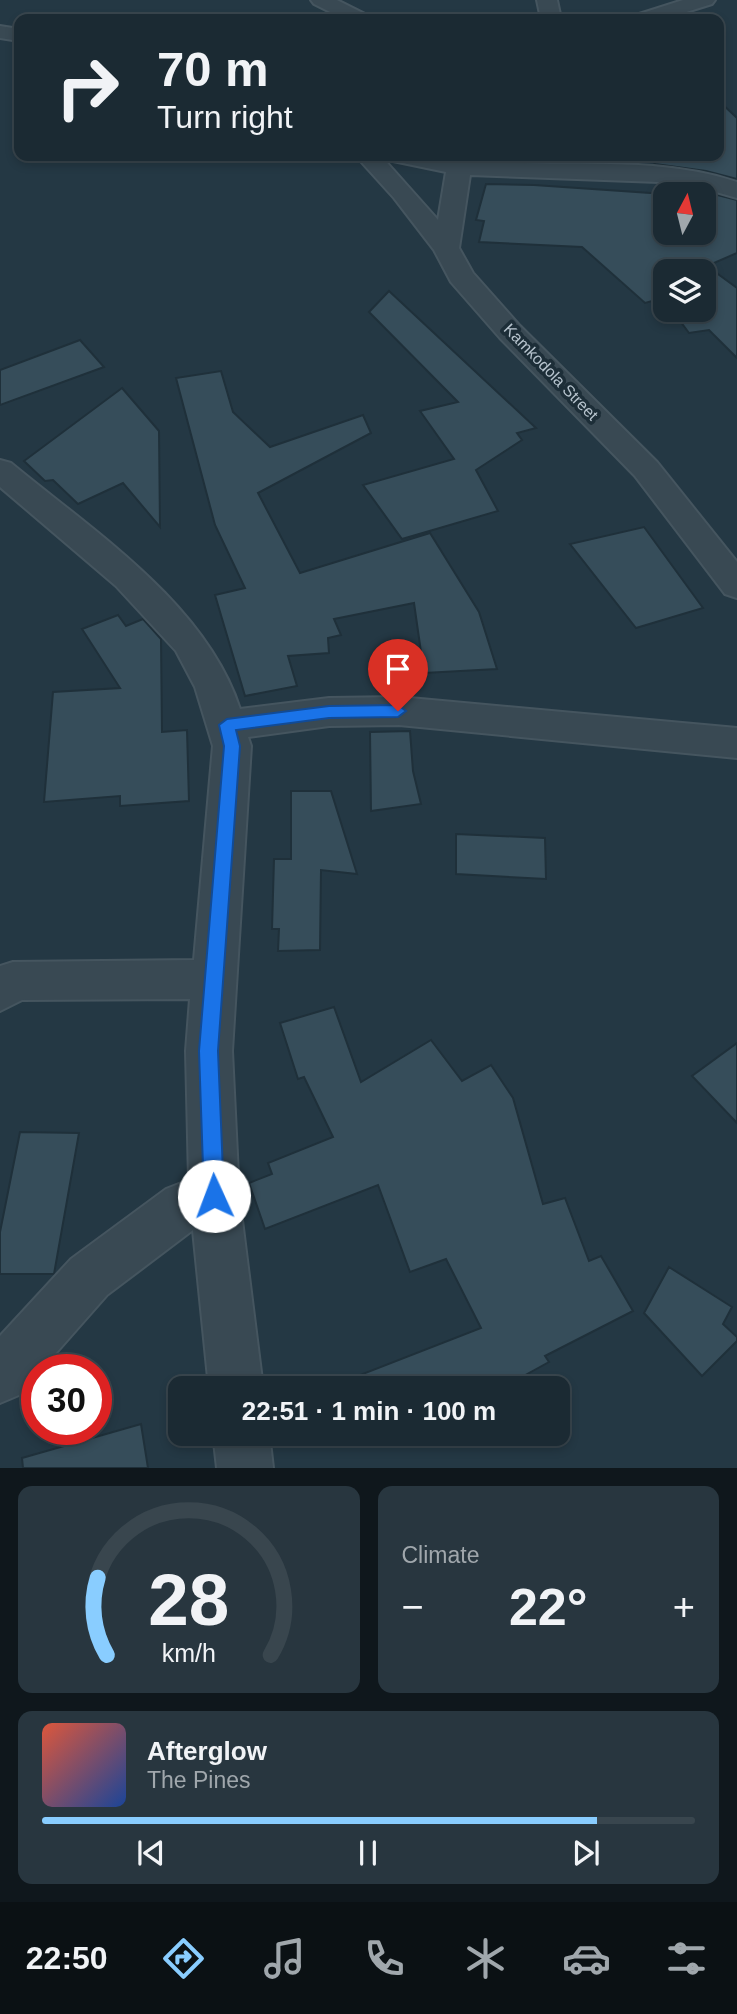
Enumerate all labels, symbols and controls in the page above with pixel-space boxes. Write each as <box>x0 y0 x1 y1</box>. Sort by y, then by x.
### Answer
icon: right <box>42 42 133 133</box>
text: 70 m <box>157 42 269 96</box>
text: Turn right <box>157 99 293 135</box>
north arrow <box>653 182 716 245</box>
map controls <box>653 182 716 322</box>
button: layers <box>653 259 716 322</box>
street label: Kamkodola Street <box>501 320 602 424</box>
pin <box>368 639 428 711</box>
icon: arrive <box>379 650 417 688</box>
position arrow <box>177 1159 251 1233</box>
speed limit sign: 30 <box>21 1354 112 1445</box>
text: 22:51 · 1 min · 100 m <box>242 1396 496 1426</box>
text: Climate <box>402 1542 479 1568</box>
text: 28 <box>148 1560 229 1641</box>
text: 22° <box>509 1578 588 1636</box>
text: − <box>402 1586 424 1628</box>
text: + <box>673 1586 695 1628</box>
text: km/h <box>162 1639 216 1667</box>
text: Afterglow <box>147 1736 267 1766</box>
text: The Pines <box>147 1767 251 1793</box>
icon: previous <box>132 1834 170 1872</box>
icon: pause <box>349 1834 387 1872</box>
icon: next <box>567 1834 605 1872</box>
icon: directions <box>159 1934 208 1983</box>
icon: music <box>260 1934 309 1983</box>
icon: phone <box>360 1934 409 1983</box>
icon: climate <box>461 1934 510 1983</box>
icon: car <box>562 1934 611 1983</box>
icon: filters <box>662 1934 711 1983</box>
text: 22:50 <box>26 1940 108 1976</box>

